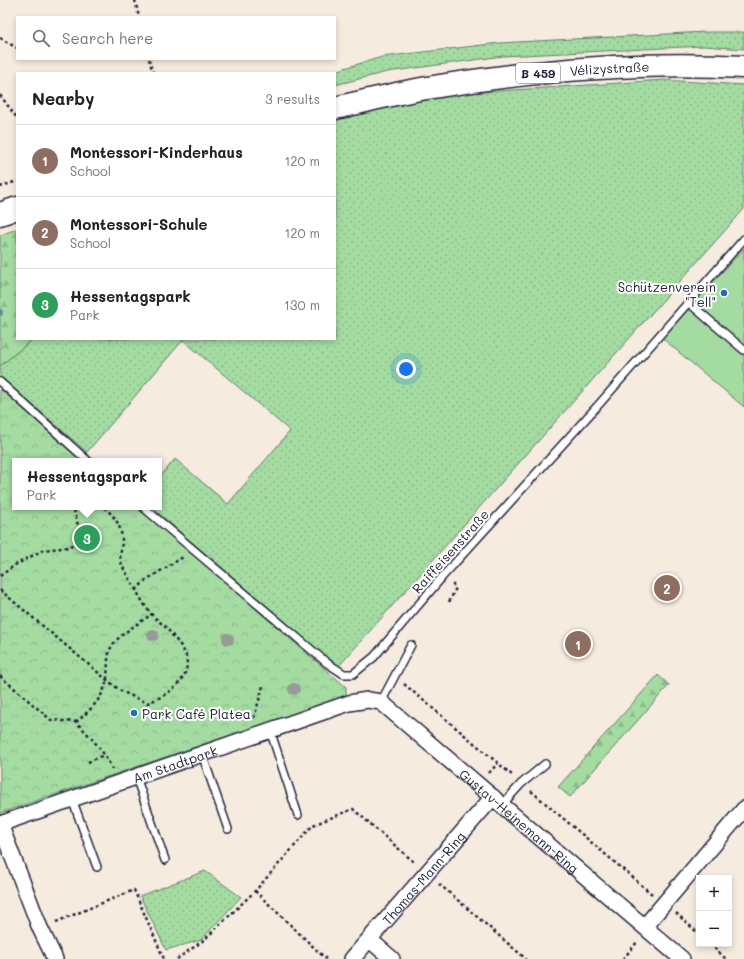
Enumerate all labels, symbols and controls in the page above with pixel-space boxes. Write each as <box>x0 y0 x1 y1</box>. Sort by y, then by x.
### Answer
search box <box>16 16 336 60</box>
icon: search <box>30 27 52 49</box>
text: Search here <box>62 28 153 48</box>
street label: Vélizystraße <box>569 57 650 78</box>
road number: B 459 <box>516 63 560 83</box>
text: Nearby <box>32 87 94 109</box>
text: 3 results <box>265 90 320 107</box>
text: Montessori-Kinderhaus <box>70 142 243 162</box>
text: 1 <box>42 152 48 169</box>
text: 120 m <box>284 152 320 169</box>
text: School <box>70 162 111 179</box>
text: Montessori-Schule <box>70 214 208 234</box>
text: 2 <box>41 224 49 241</box>
text: 120 m <box>284 224 320 241</box>
text: School <box>70 234 111 251</box>
place label: Schützenverein "Tell" <box>618 278 716 310</box>
text: Hessentagspark <box>70 286 191 306</box>
marker: Schützenverein "Tell" <box>719 288 729 298</box>
text: 3 <box>41 296 49 313</box>
text: 130 m <box>284 296 320 313</box>
text: Park <box>70 306 99 323</box>
your location <box>396 359 416 379</box>
popup <box>12 458 162 510</box>
text: Hessentagspark <box>27 466 147 486</box>
text: Park <box>27 486 56 503</box>
street label: Raiffeisenstraße <box>408 506 492 596</box>
pin: 3 <box>74 523 100 553</box>
pin: 2 <box>654 573 680 603</box>
pin: 1 <box>565 629 591 659</box>
place label: Park Café Platea <box>142 705 251 722</box>
marker: Park Café Platea <box>129 708 139 718</box>
street label: Am Stadtpark <box>130 741 219 786</box>
street label: Gustav-Heinemann-Ring <box>457 765 583 876</box>
street label: Thomas-Mann-Ring <box>378 827 468 928</box>
map controls <box>696 875 732 947</box>
button: + <box>696 875 732 911</box>
button: − <box>696 911 732 947</box>

